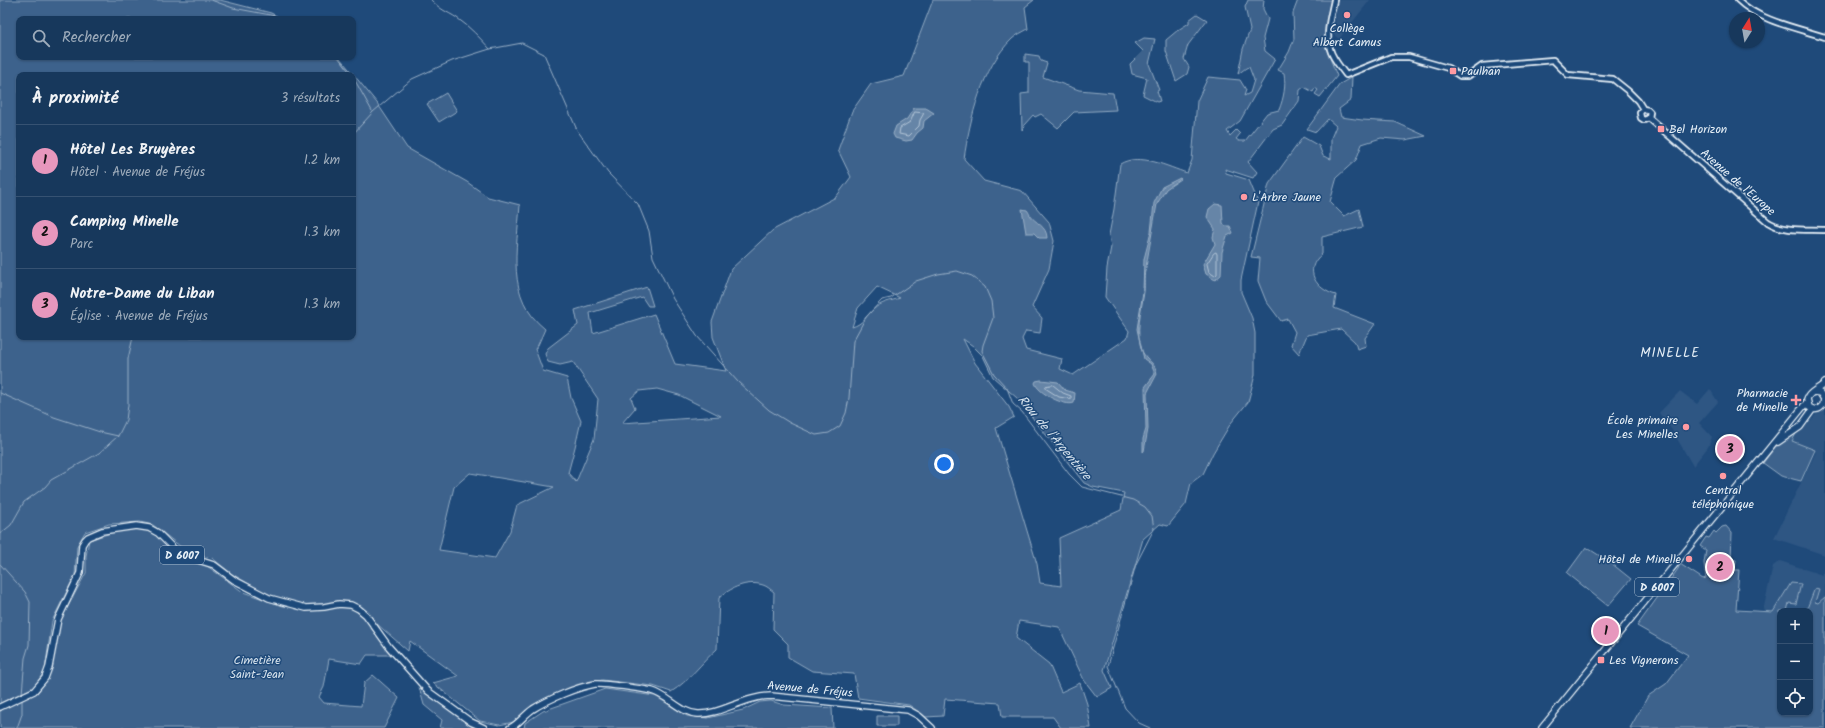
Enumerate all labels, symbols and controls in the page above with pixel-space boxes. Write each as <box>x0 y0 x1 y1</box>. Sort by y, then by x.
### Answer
marker: Collège Albert Camus <box>1342 10 1352 20</box>
north arrow <box>1729 12 1765 48</box>
search box <box>16 16 356 60</box>
place label: Collège Albert Camus <box>1313 19 1381 52</box>
text: Rechercher <box>62 26 130 50</box>
icon: search <box>30 27 52 49</box>
place label: Paulhan <box>1461 62 1500 81</box>
marker: Paulhan <box>1448 66 1458 76</box>
text: À proximité <box>32 85 119 112</box>
text: 3 résultats <box>281 88 340 109</box>
place label: Bel Horizon <box>1669 120 1727 139</box>
marker: Bel Horizon <box>1656 124 1666 134</box>
text: Hôtel Les Bruyères <box>70 138 195 162</box>
street label: Avenue de l'Europe <box>1696 144 1780 221</box>
text: 1 <box>43 150 47 171</box>
text: 1.2 km <box>304 150 340 171</box>
text: Hôtel · Avenue de Fréjus <box>70 162 205 183</box>
place label: L'Arbre Jaune <box>1252 188 1321 207</box>
marker: L'Arbre Jaune <box>1239 192 1249 202</box>
text: Camping Minelle <box>70 210 179 234</box>
text: 2 <box>41 222 49 243</box>
text: 1.3 km <box>304 222 340 243</box>
text: Parc <box>70 234 93 255</box>
text: Notre-Dame du Liban <box>70 282 215 306</box>
text: 3 <box>41 294 49 315</box>
text: 1.3 km <box>304 294 340 315</box>
text: Église · Avenue de Fréjus <box>70 306 208 327</box>
district label: MINELLE <box>1640 343 1700 364</box>
place label: Pharmacie de Minelle <box>1736 384 1789 417</box>
water label: Riou de l'Argentière <box>1012 391 1097 486</box>
marker: Pharmacie de Minelle <box>1791 395 1801 405</box>
place label: École primaire Les Minelles <box>1607 411 1679 444</box>
marker: École primaire Les Minelles <box>1681 422 1691 432</box>
pin: 3 <box>1717 434 1743 464</box>
your location <box>934 454 954 474</box>
marker: Central téléphonique <box>1718 471 1728 481</box>
place label: Central téléphonique <box>1692 481 1755 514</box>
road number: D 6007 <box>160 546 204 564</box>
place label: Hôtel de Minelle <box>1598 550 1682 569</box>
pin: 2 <box>1707 552 1733 582</box>
marker: Hôtel de Minelle <box>1684 554 1694 564</box>
road number: D 6007 <box>1635 578 1679 596</box>
map controls <box>1777 608 1813 716</box>
button: + <box>1777 608 1813 644</box>
pin: 1 <box>1593 616 1619 646</box>
button: − <box>1777 644 1813 680</box>
park label: Cimetière Saint-Jean <box>230 651 284 684</box>
place label: Les Vignerons <box>1609 651 1679 670</box>
marker: Les Vignerons <box>1596 655 1606 665</box>
street label: Avenue de Fréjus <box>766 676 854 703</box>
button: locate <box>1777 680 1813 716</box>

